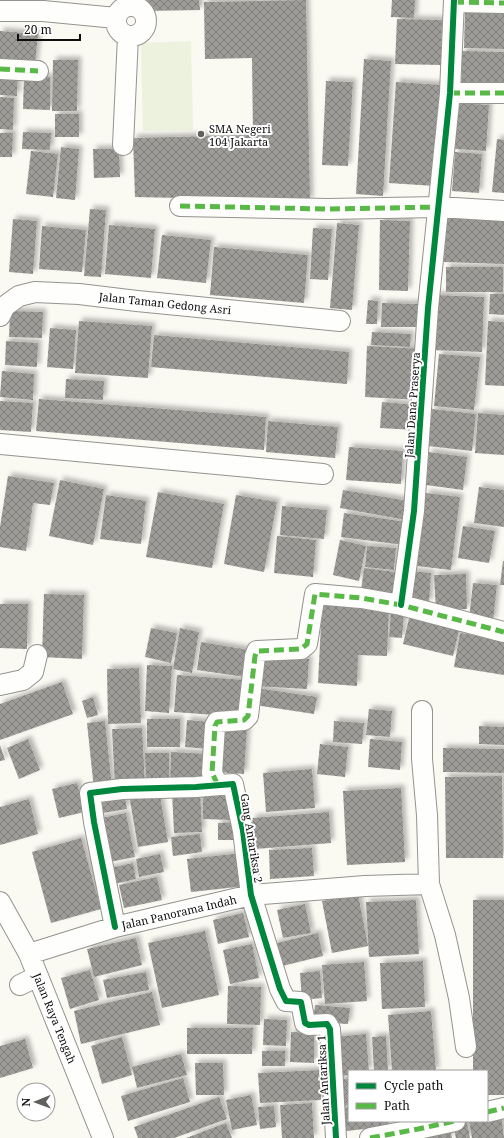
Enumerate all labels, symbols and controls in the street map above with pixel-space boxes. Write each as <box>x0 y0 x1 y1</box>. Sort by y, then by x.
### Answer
scale bar <box>18 16 80 42</box>
text: 20 m <box>24 21 52 38</box>
place label: SMA Negeri 104 Jakarta <box>209 121 271 149</box>
marker: SMA Negeri 104 Jakarta <box>196 129 206 139</box>
street label: Jalan Taman Gedong Asri <box>97 288 232 317</box>
street label: Jalan Dana Praserya <box>401 351 423 460</box>
street label: Gang Antariksa 2 <box>238 792 266 884</box>
street label: Jalan Panorama Indah <box>119 891 238 933</box>
street label: Jalan Raya Tengah <box>30 970 80 1066</box>
street label: Jalan Antariksa 1 <box>313 1035 333 1126</box>
legend <box>348 1070 488 1122</box>
text: Cycle path <box>384 1077 444 1094</box>
north arrow <box>16 1082 56 1122</box>
text: N <box>18 1097 33 1107</box>
text: Path <box>384 1097 410 1114</box>

